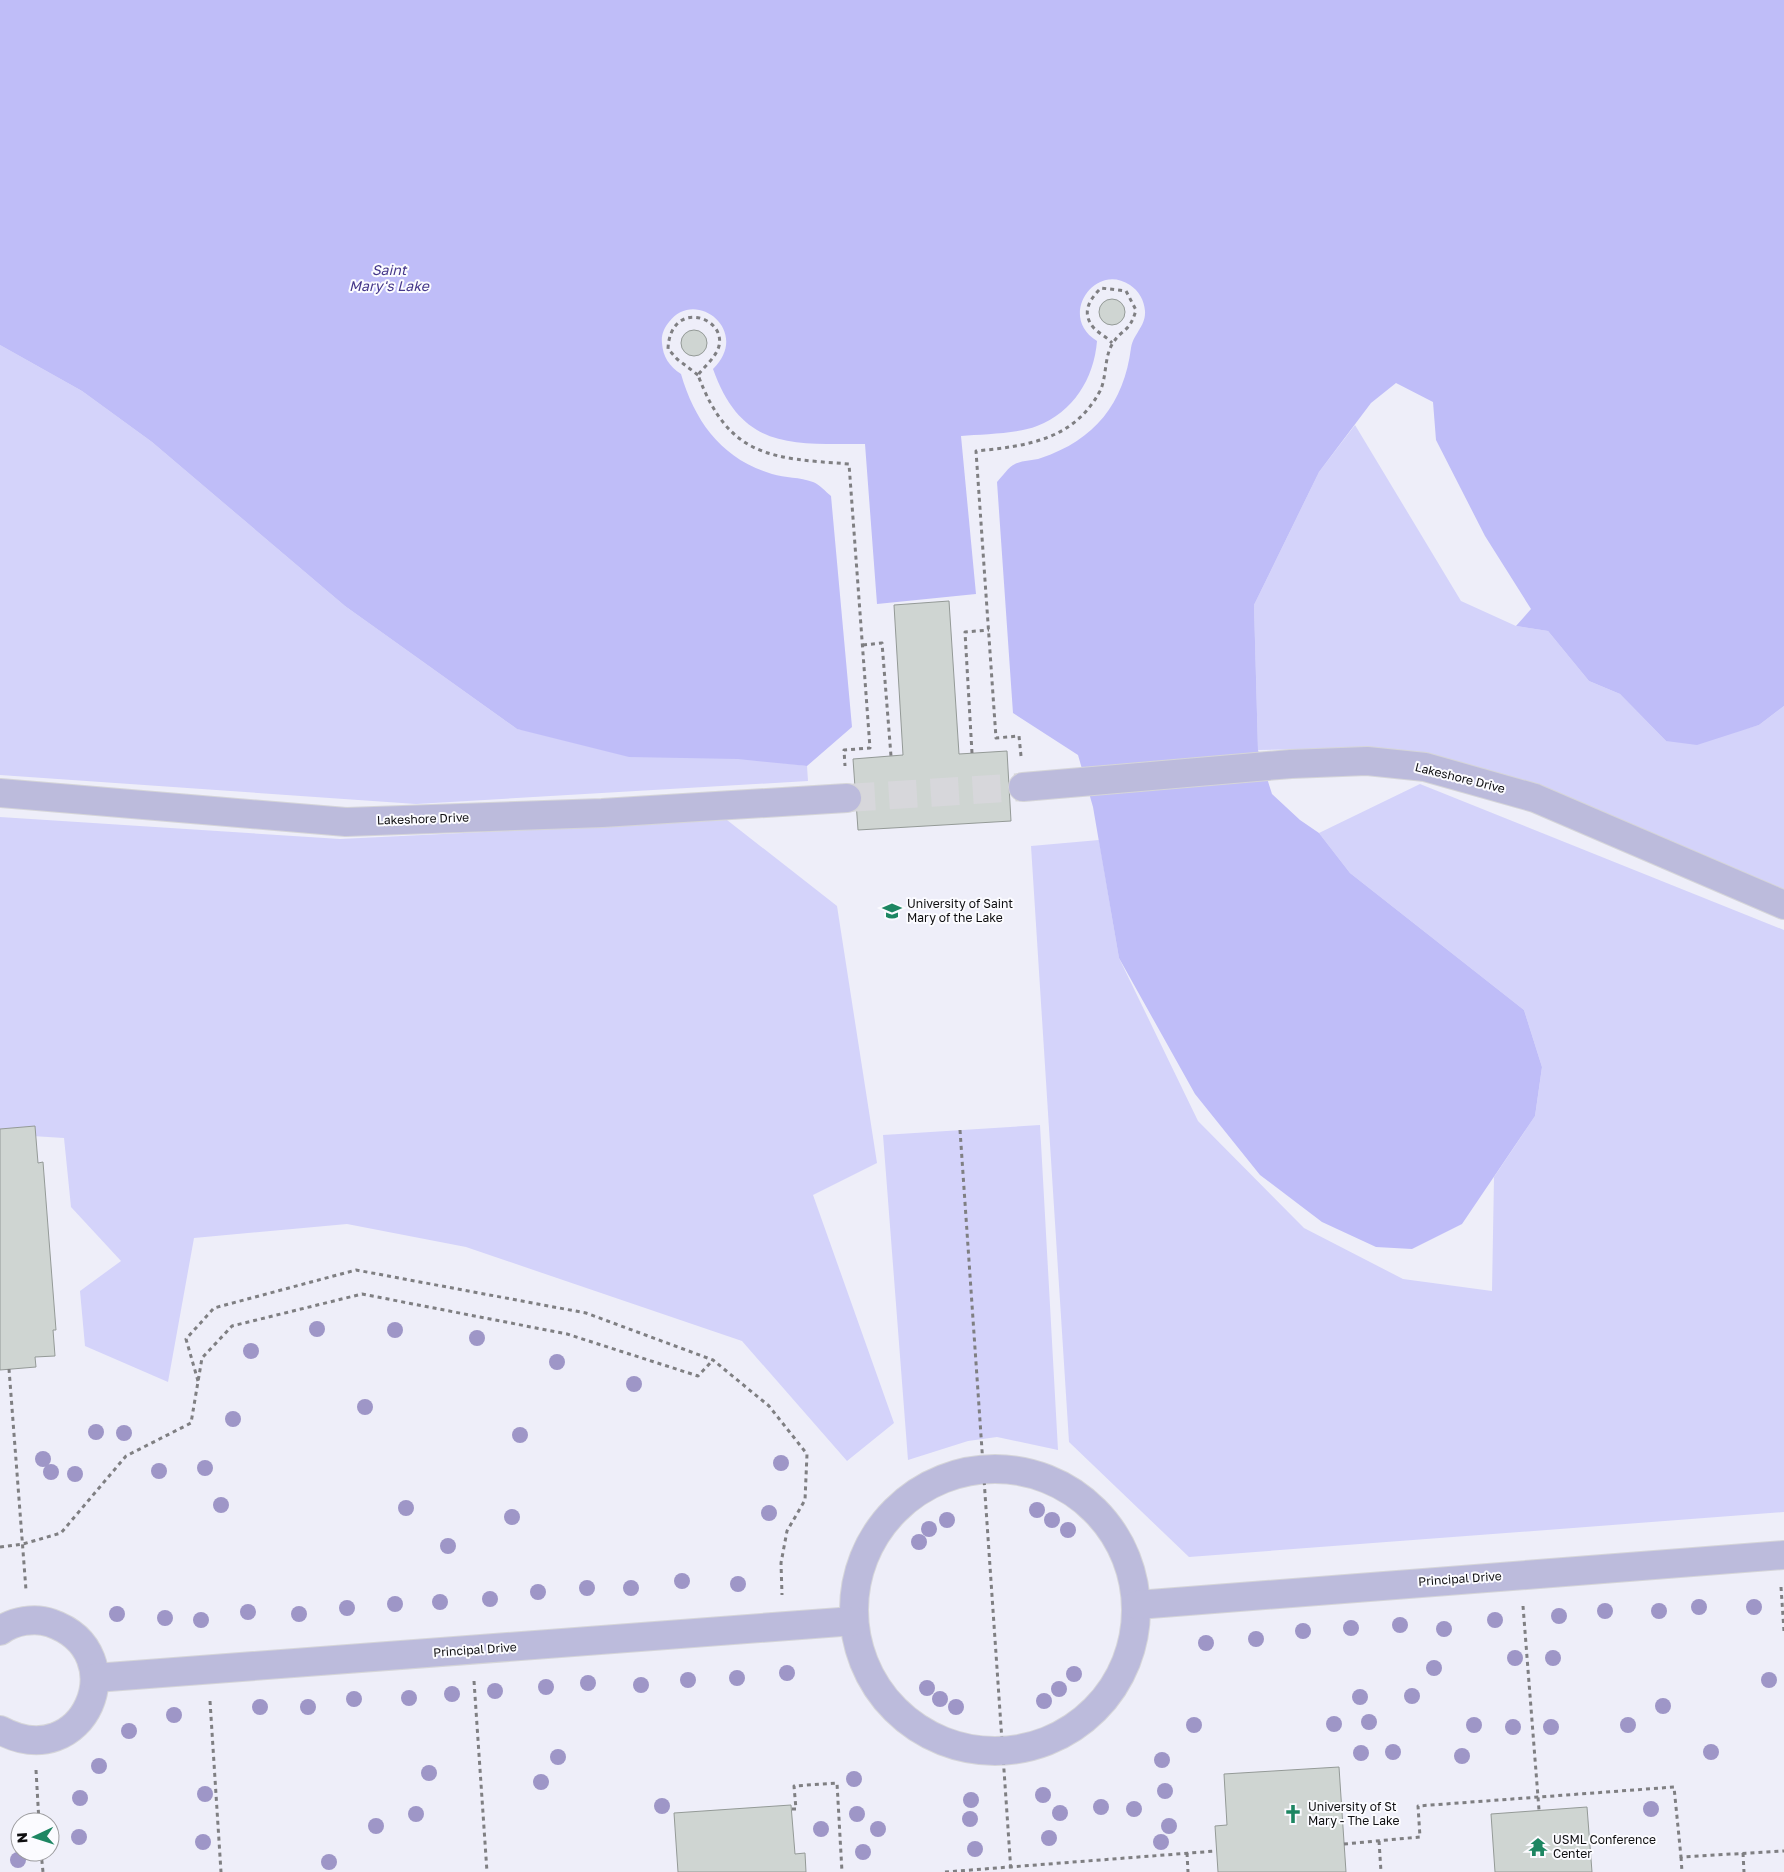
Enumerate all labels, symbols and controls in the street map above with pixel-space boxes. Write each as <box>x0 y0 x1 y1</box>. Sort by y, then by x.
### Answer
water label: Saint Mary's Lake <box>349 261 430 294</box>
street label: Lakeshore Drive <box>1413 759 1507 796</box>
street label: Lakeshore Drive <box>377 809 469 828</box>
place label: University of Saint Mary of the Lake <box>907 896 1013 925</box>
school or university icon: University of Saint Mary of the Lake <box>881 900 903 922</box>
street label: Principal Drive <box>1418 1568 1502 1589</box>
street label: Principal Drive <box>433 1639 517 1660</box>
place label: University of St Mary - The Lake <box>1308 1799 1399 1828</box>
church icon: University of St Mary - The Lake <box>1282 1803 1304 1825</box>
north arrow <box>10 1812 60 1862</box>
text: N <box>13 1832 30 1844</box>
place label: USML Conference Center <box>1553 1832 1656 1861</box>
temple icon: USML Conference Center <box>1527 1836 1549 1858</box>

